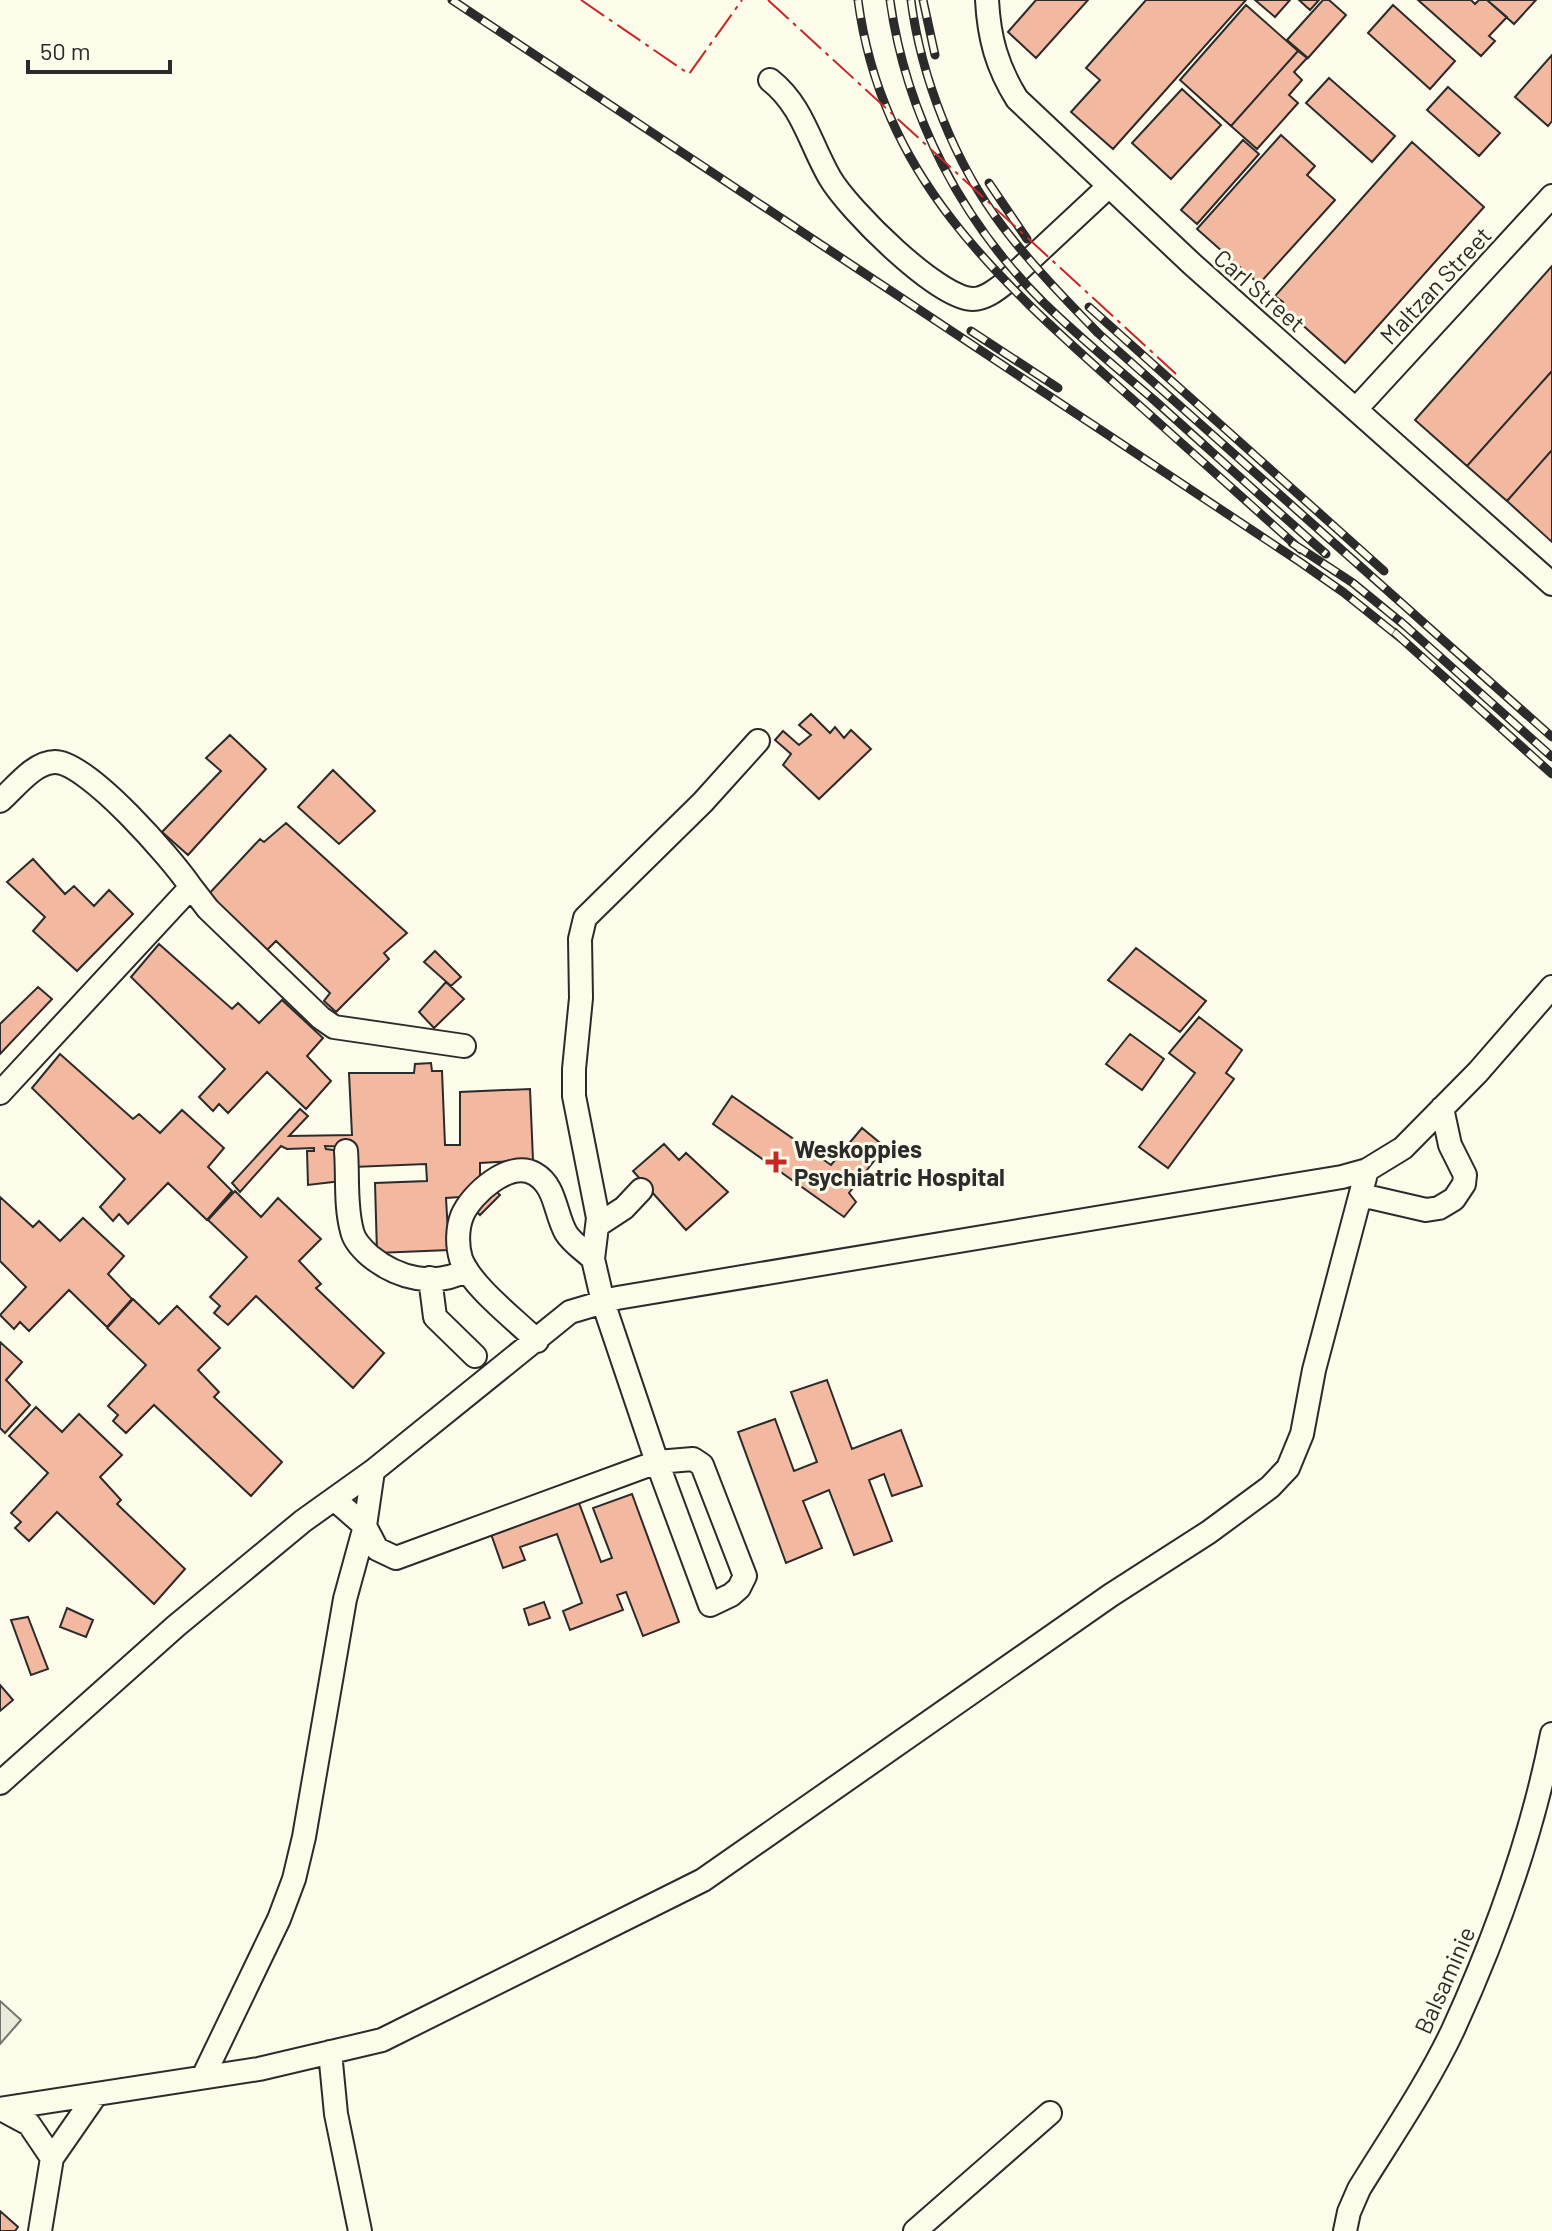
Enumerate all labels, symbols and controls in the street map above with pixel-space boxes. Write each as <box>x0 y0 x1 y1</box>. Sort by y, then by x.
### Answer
scale bar <box>28 24 170 74</box>
text: 50 m <box>40 36 91 65</box>
street label: Maltzan Street <box>1373 220 1497 350</box>
street label: Carl Street <box>1209 243 1311 337</box>
place label: Weskoppies Psychiatric Hospital <box>794 1134 1005 1191</box>
marker: Weskoppies Psychiatric Hospital <box>765 1151 787 1173</box>
street label: Balsaminie <box>1408 1922 1480 2038</box>

